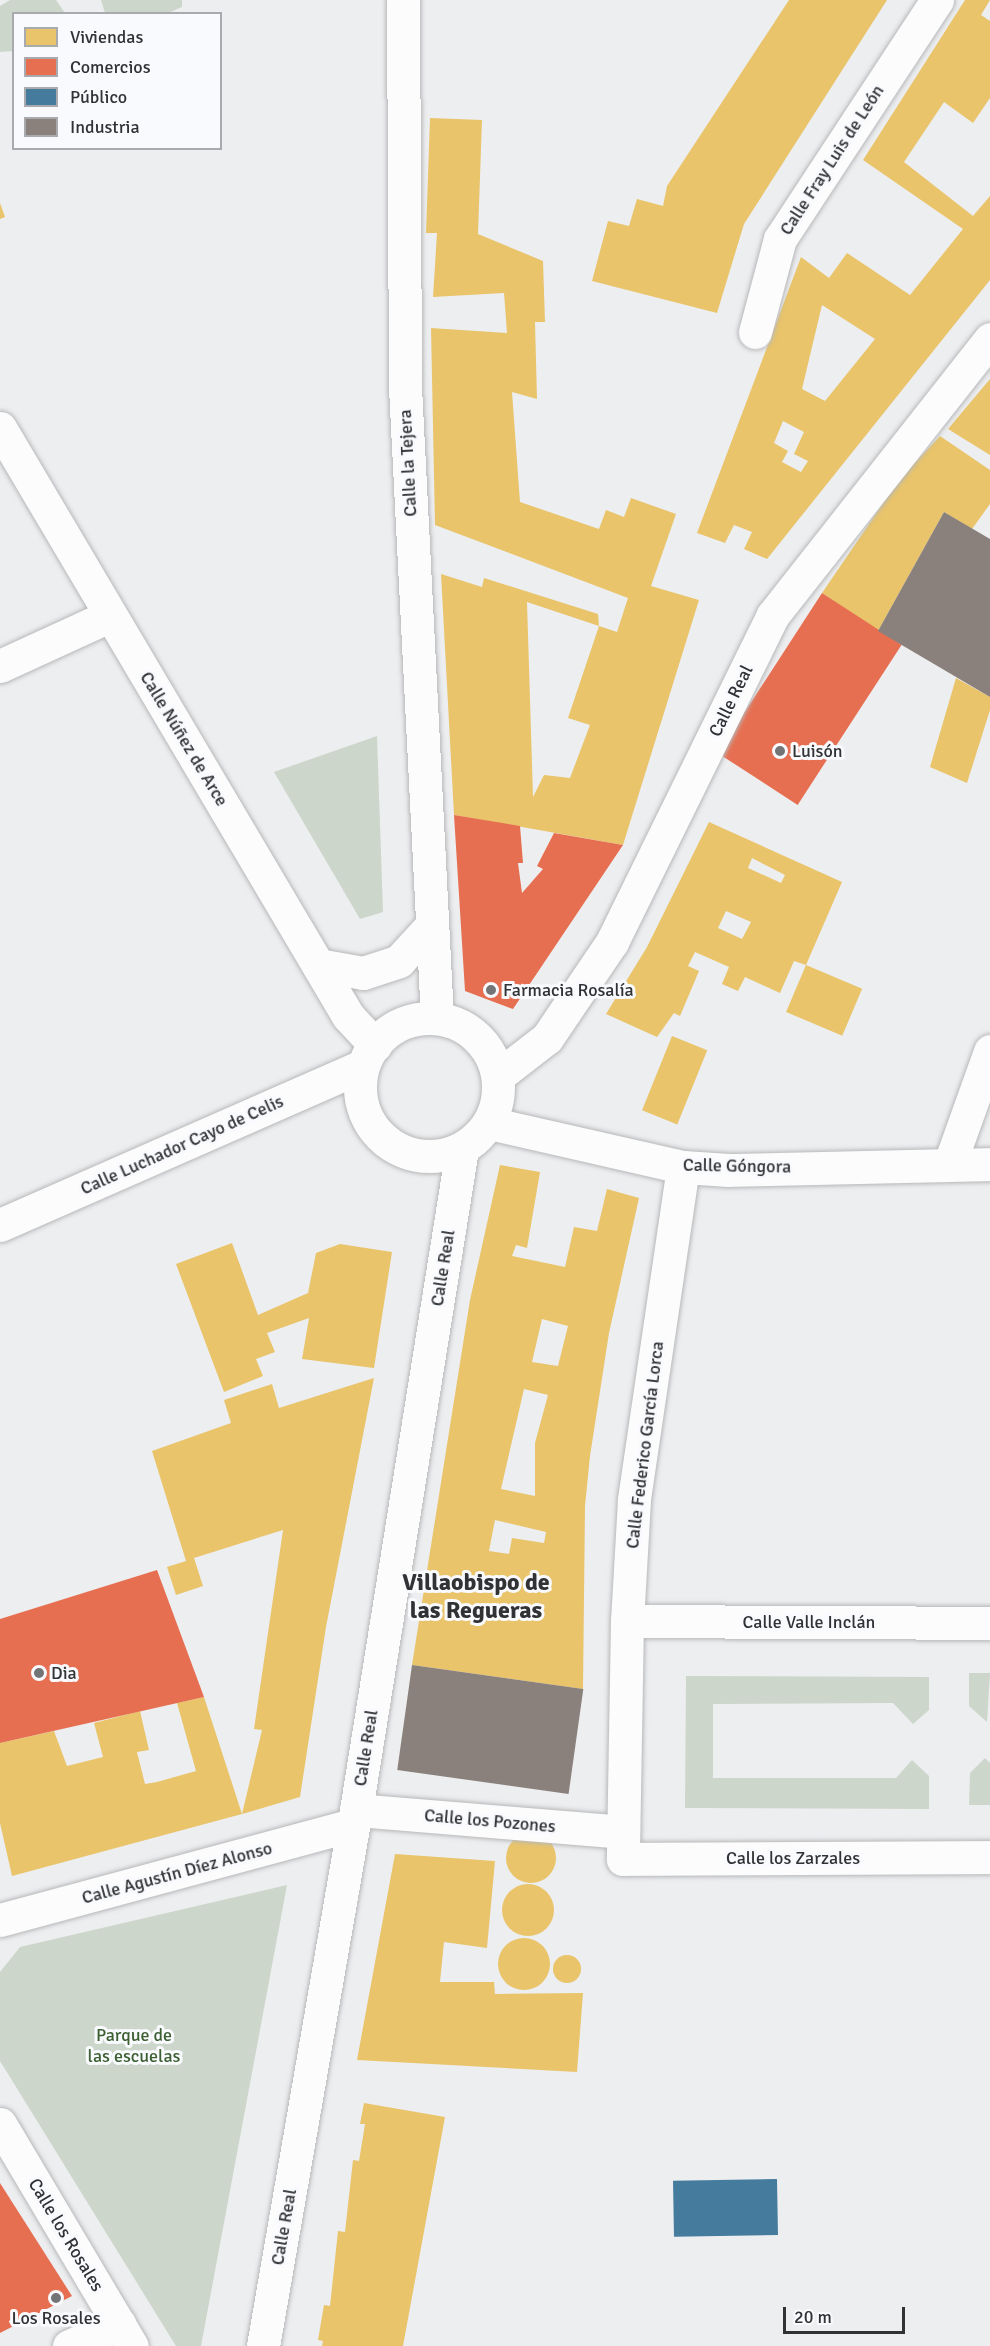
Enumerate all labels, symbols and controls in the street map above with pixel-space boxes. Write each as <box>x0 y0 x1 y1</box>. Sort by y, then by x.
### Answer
legend <box>12 12 222 150</box>
text: Viviendas <box>70 26 143 48</box>
text: Comercios <box>70 56 151 78</box>
street label: Calle Fray Luis de León <box>775 81 889 239</box>
text: Público <box>70 86 127 108</box>
text: Industria <box>70 116 140 138</box>
street label: Calle la Tejera <box>394 409 422 517</box>
street label: Calle Real <box>704 662 758 740</box>
street label: Calle Núñez de Arce <box>135 668 233 810</box>
place label: Luisón <box>792 740 843 762</box>
marker: Luisón <box>773 744 787 758</box>
place label: Farmacia Rosalía <box>503 979 634 1001</box>
marker: Farmacia Rosalía <box>484 983 498 997</box>
street label: Calle Luchador Cayo de Celis <box>77 1090 287 1200</box>
street label: Calle Góngora <box>683 1154 791 1178</box>
street label: Calle Real <box>426 1228 460 1308</box>
street label: Calle Federico García Lorca <box>622 1340 668 1550</box>
district label: Villaobispo de las Regueras <box>402 1569 550 1625</box>
street label: Calle Valle Inclán <box>743 1611 875 1633</box>
place label: Dia <box>51 1662 77 1684</box>
marker: Dia <box>32 1666 46 1680</box>
street label: Calle Real <box>349 1708 383 1788</box>
street label: Calle los Pozones <box>423 1804 557 1838</box>
street label: Calle Agustín Díez Alonso <box>79 1837 275 1909</box>
street label: Calle los Zarzales <box>726 1847 860 1869</box>
park label: Parque de las escuelas <box>88 2025 180 2068</box>
street label: Calle los Rosales <box>24 2174 108 2296</box>
street label: Calle Real <box>267 2187 301 2267</box>
marker: Los Rosales <box>49 2291 63 2305</box>
scale bar <box>786 2295 908 2333</box>
text: 20 m <box>794 2306 832 2328</box>
place label: Los Rosales <box>11 2307 101 2329</box>

